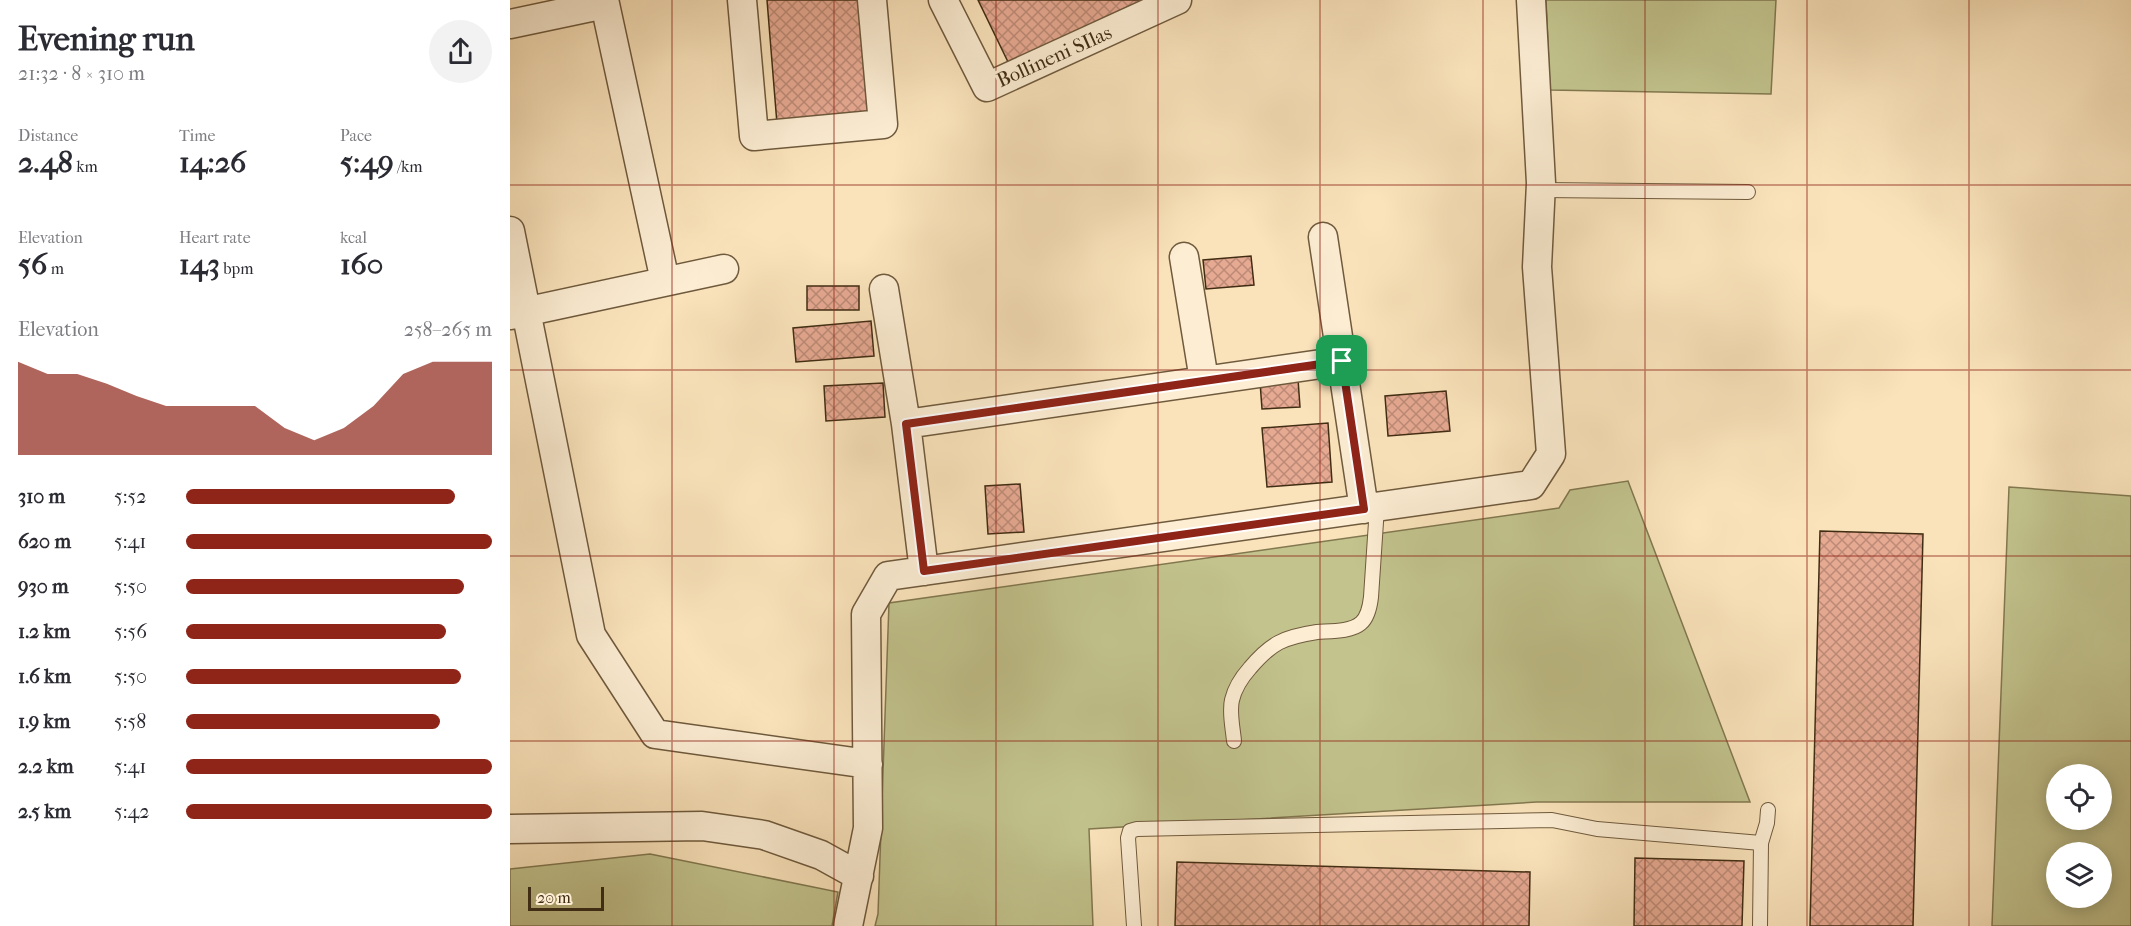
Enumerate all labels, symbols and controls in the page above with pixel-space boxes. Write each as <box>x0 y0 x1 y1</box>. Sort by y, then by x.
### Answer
text: Evening run <box>18 20 195 59</box>
button: share <box>429 20 492 83</box>
street label: Bollineni SIlas <box>993 21 1115 92</box>
text: 21:32 · 8 × 310 m <box>18 62 145 85</box>
text: Distance <box>18 126 78 145</box>
text: Time <box>179 126 215 145</box>
text: Pace <box>340 126 372 145</box>
text: 2.48 <box>18 145 73 180</box>
text: 14:26 <box>179 145 246 180</box>
text: 5:49 <box>340 145 394 180</box>
text: km <box>73 157 98 176</box>
text: /km <box>394 157 423 176</box>
text: Elevation <box>18 228 83 247</box>
text: Heart rate <box>179 228 251 247</box>
text: kcal <box>340 228 367 247</box>
text: 56 <box>18 247 47 282</box>
text: 143 <box>179 247 220 282</box>
text: 160 <box>340 247 383 282</box>
text: m <box>47 259 64 278</box>
text: bpm <box>220 259 253 278</box>
text: Elevation <box>18 318 99 341</box>
text: 258–265 m <box>404 318 492 341</box>
pin <box>1316 335 1367 386</box>
icon: arrive <box>1325 344 1358 377</box>
text: 310 m <box>18 485 65 508</box>
text: 5:52 <box>114 485 146 508</box>
text: 620 m <box>18 530 71 553</box>
text: 5:41 <box>114 530 146 553</box>
text: 930 m <box>18 575 69 598</box>
text: 5:50 <box>114 575 147 598</box>
text: 1.2 km <box>18 620 71 643</box>
text: 5:56 <box>114 620 147 643</box>
text: 1.6 km <box>18 665 71 688</box>
text: 5:50 <box>114 665 147 688</box>
text: 1.9 km <box>18 710 70 733</box>
text: 5:58 <box>114 710 146 733</box>
text: 2.2 km <box>18 755 74 778</box>
text: 5:41 <box>114 755 146 778</box>
map controls <box>2046 764 2112 908</box>
button: locate <box>2046 764 2112 830</box>
text: 2.5 km <box>18 800 71 823</box>
text: 5:42 <box>114 800 150 823</box>
button: layers <box>2046 842 2112 908</box>
scale bar <box>528 884 604 912</box>
text: 20 m <box>537 888 571 907</box>

